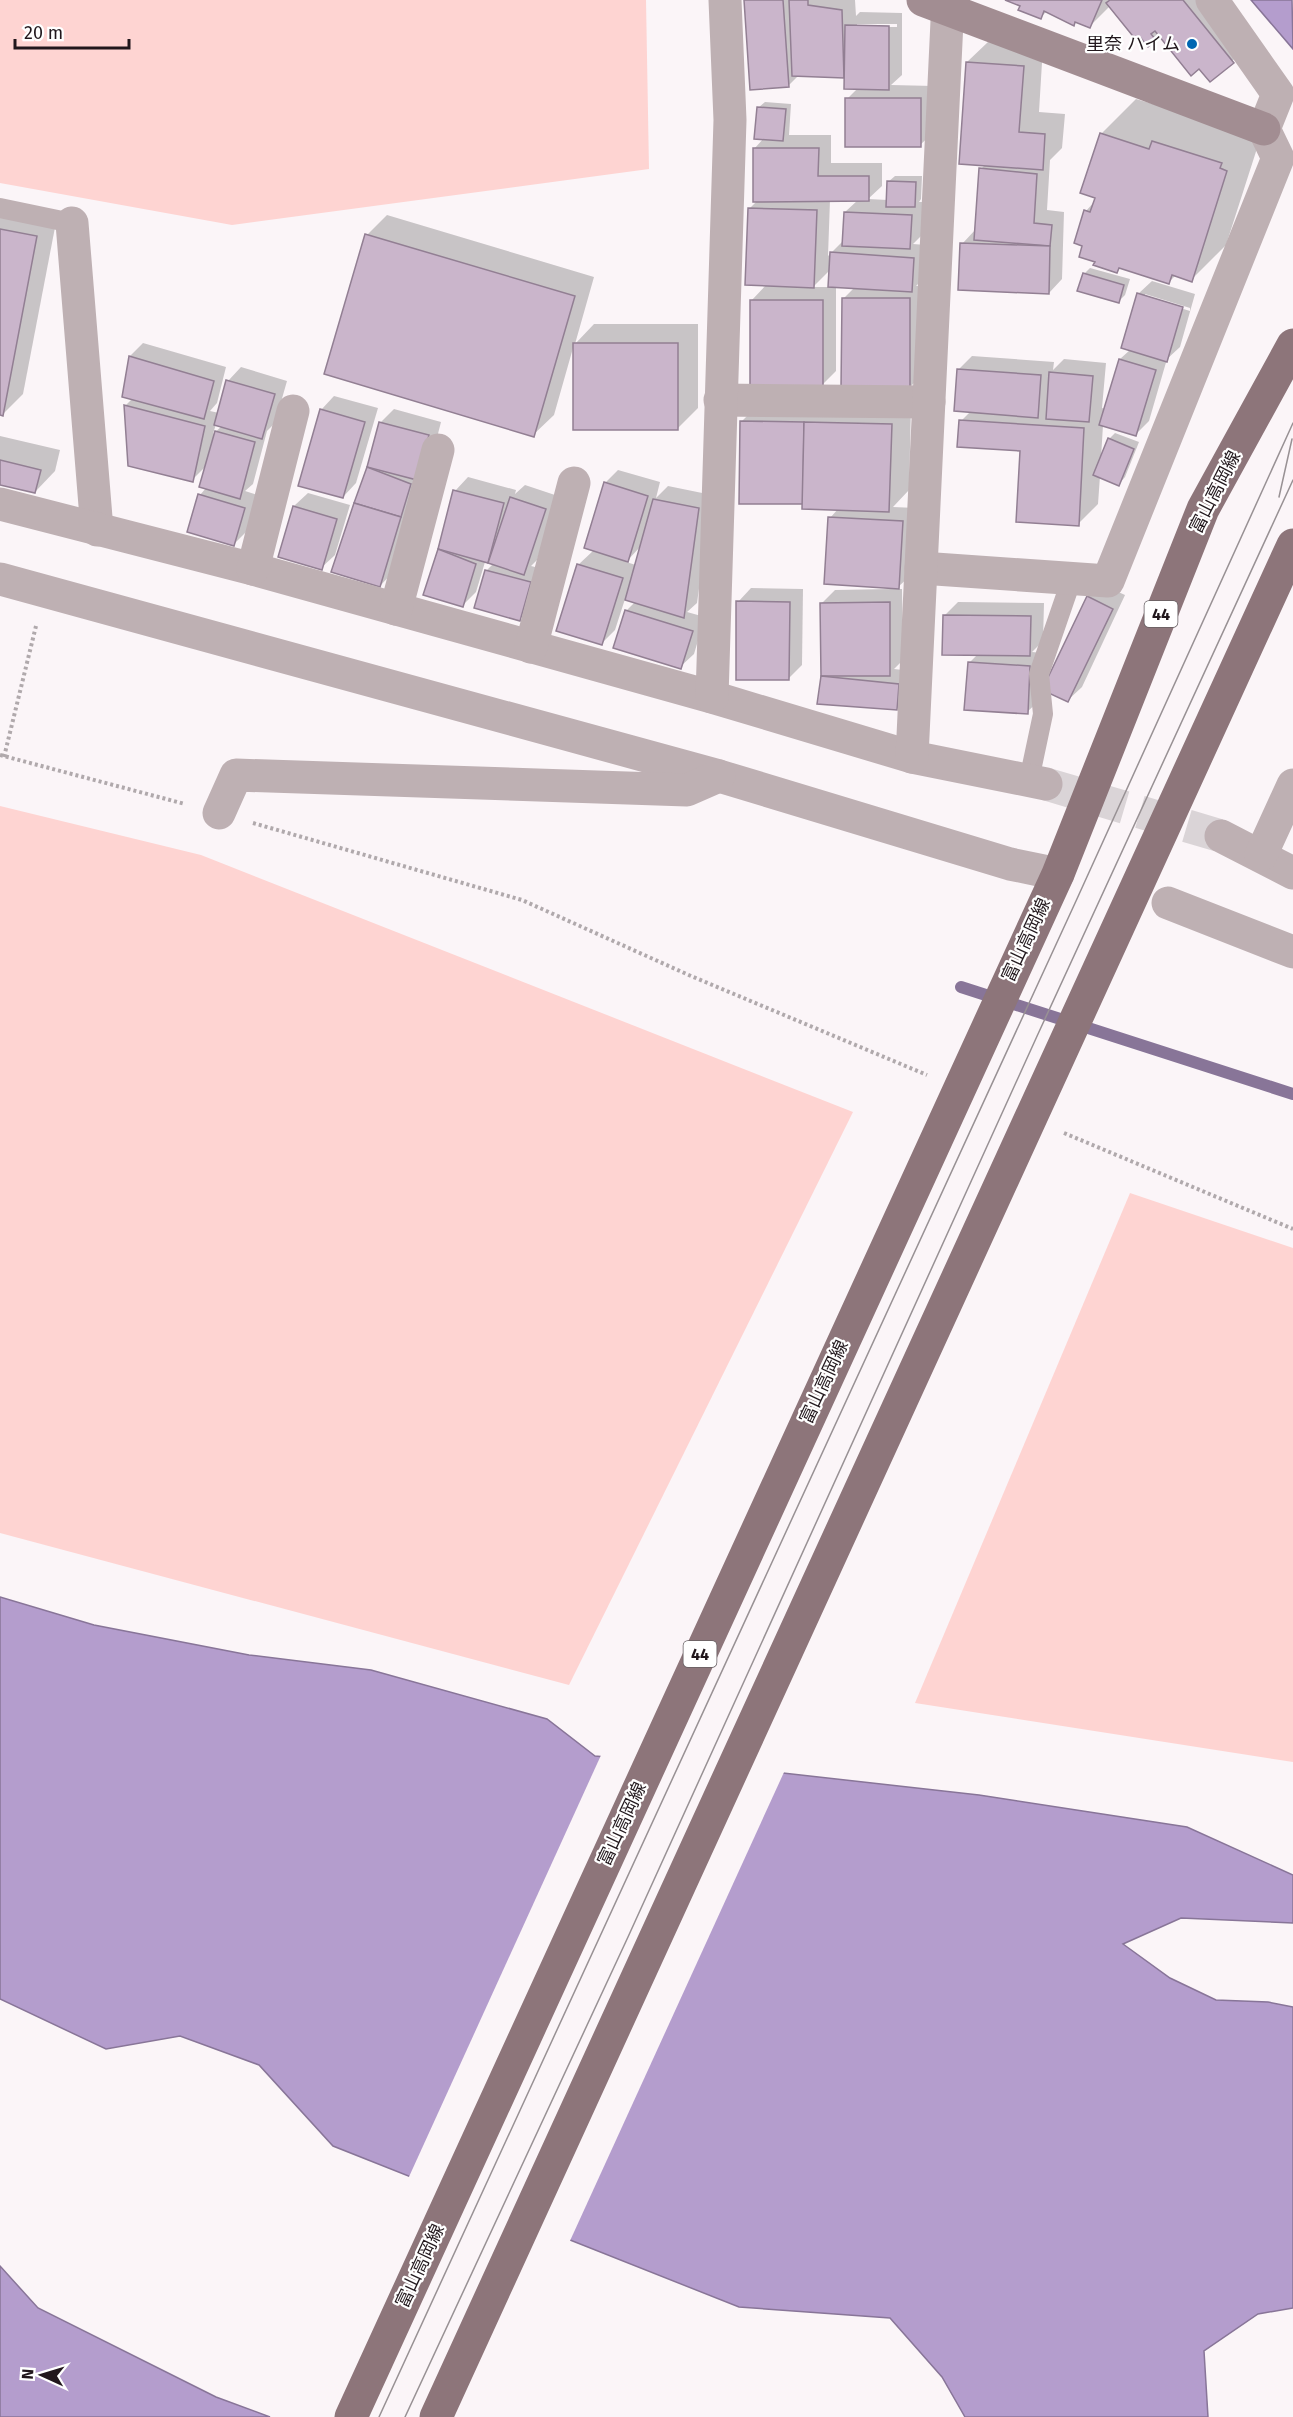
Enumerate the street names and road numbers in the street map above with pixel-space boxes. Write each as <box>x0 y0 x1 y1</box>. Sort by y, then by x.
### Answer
street label: 富山高岡線 <box>1185 447 1245 537</box>
road number: 44 <box>1144 601 1178 627</box>
street label: 富山高岡線 <box>997 895 1055 985</box>
street label: 富山高岡線 <box>795 1337 853 1427</box>
road number: 44 <box>684 1641 716 1667</box>
street label: 富山高岡線 <box>593 1779 651 1869</box>
street label: 富山高岡線 <box>391 2221 449 2311</box>

